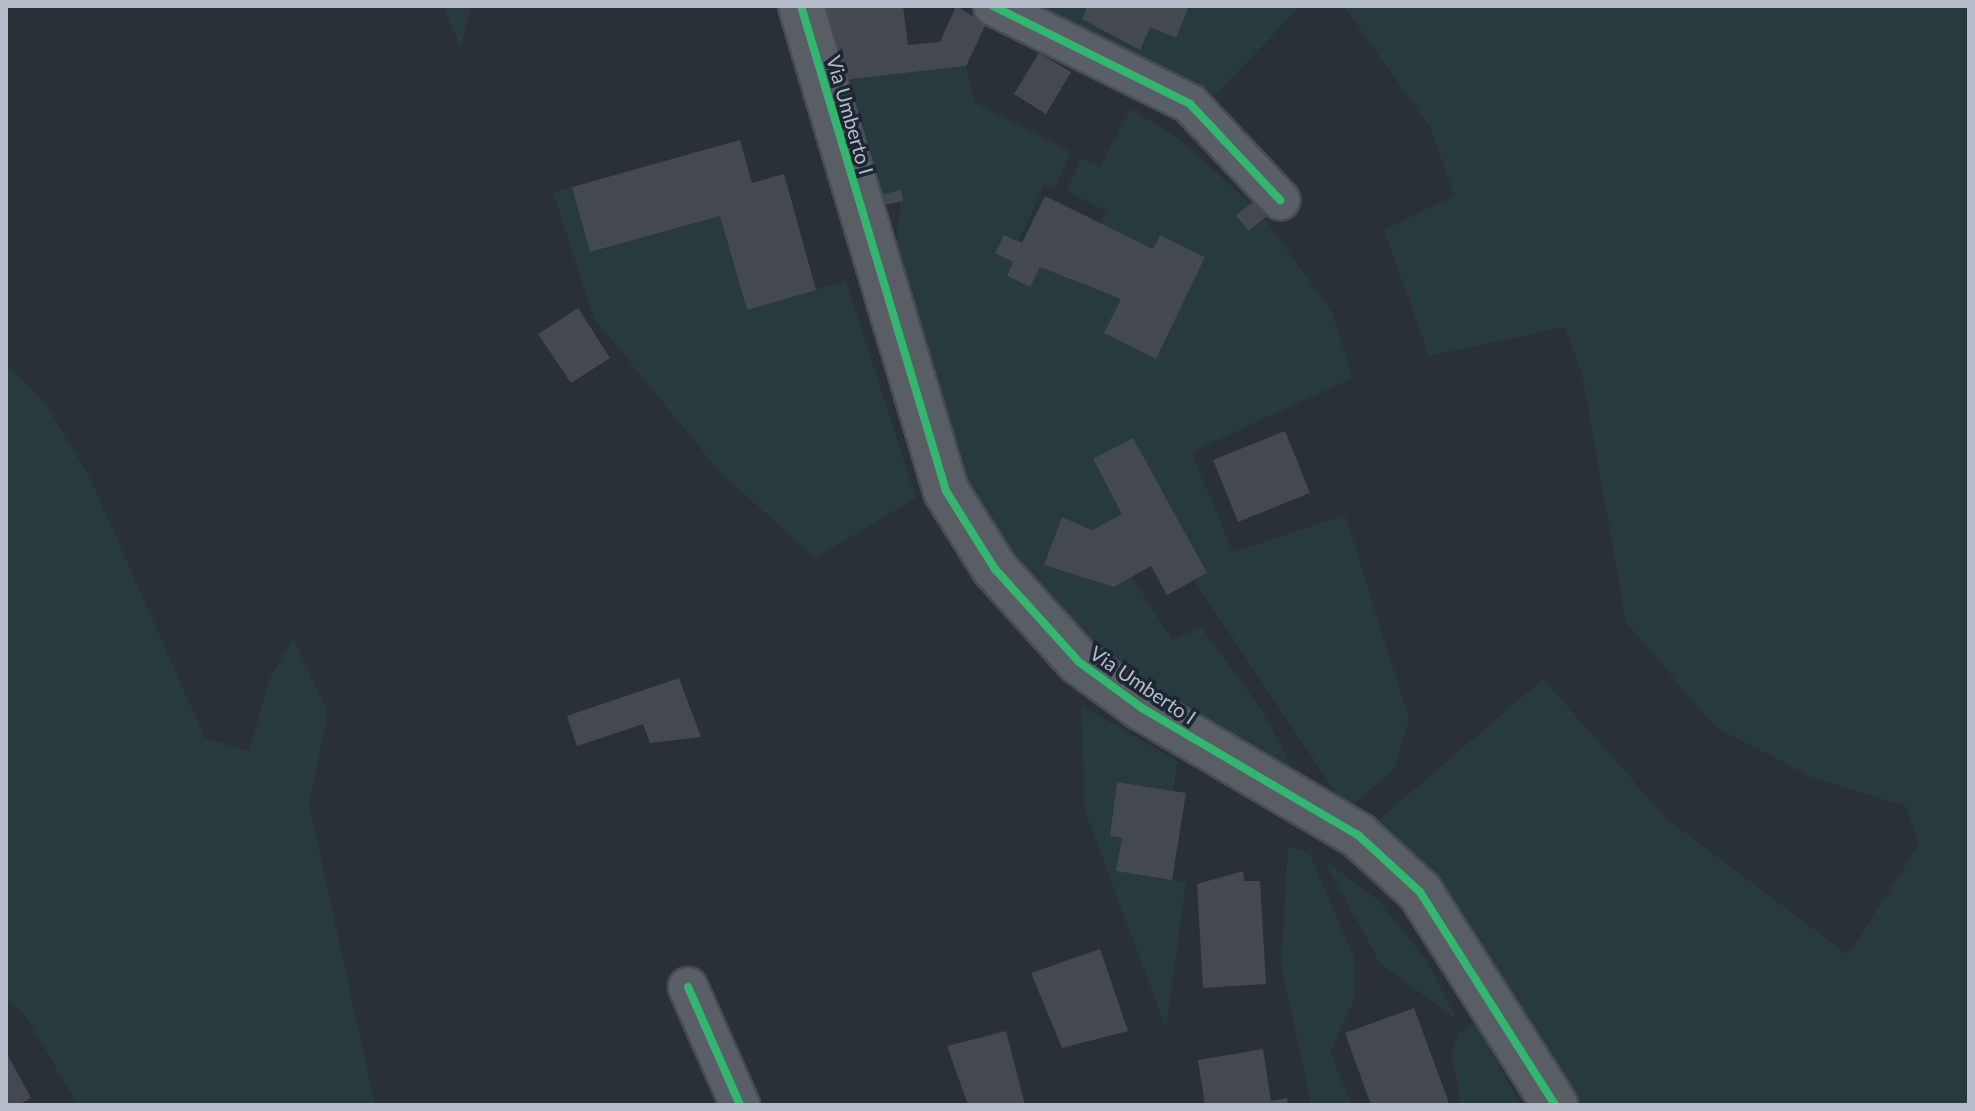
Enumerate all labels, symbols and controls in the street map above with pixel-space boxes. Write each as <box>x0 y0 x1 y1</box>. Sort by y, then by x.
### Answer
street label: Via Umberto I <box>822 53 878 177</box>
street label: Via Umberto I <box>1086 641 1200 729</box>

